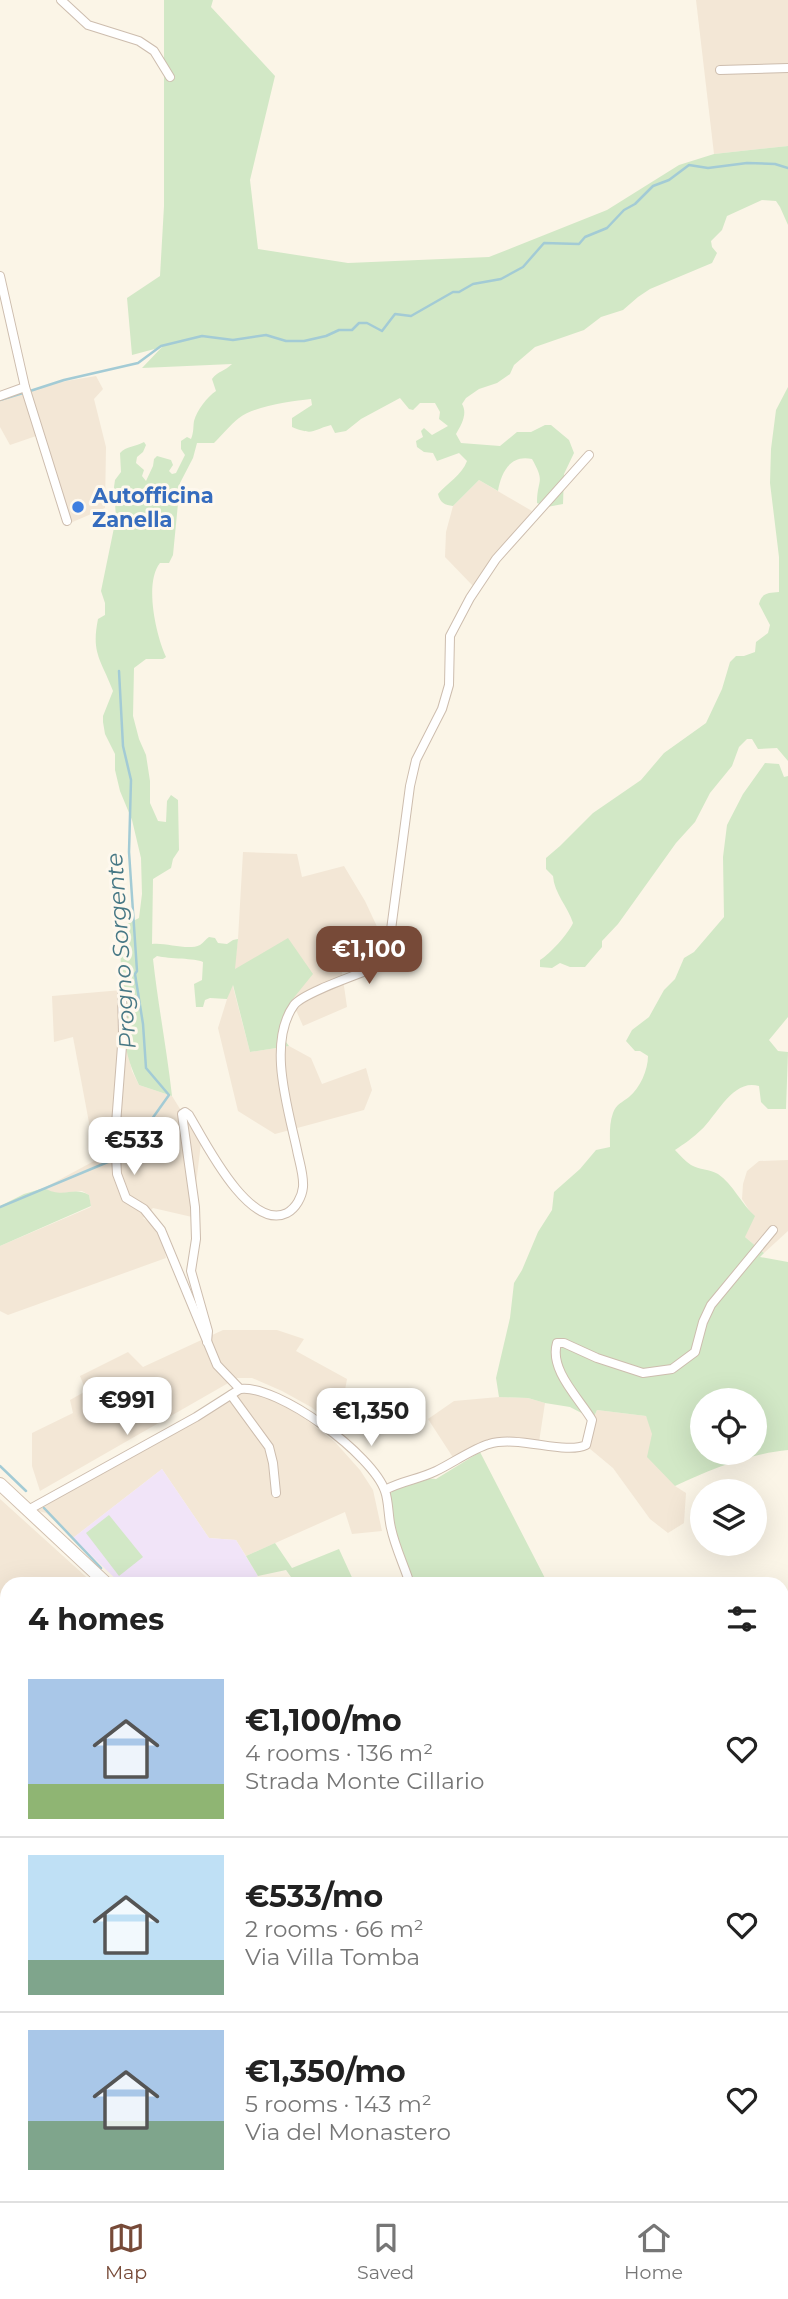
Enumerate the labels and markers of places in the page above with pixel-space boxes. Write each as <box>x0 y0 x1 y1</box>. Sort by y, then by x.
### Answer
place label: Autofficina Zanella <box>91 483 214 532</box>
marker: Autofficina Zanella <box>70 499 86 515</box>
pin: €1,100 <box>312 926 426 986</box>
pin: €533 <box>93 1118 175 1177</box>
pin: €991 <box>86 1378 168 1437</box>
pin: €1,350 <box>314 1388 428 1448</box>

